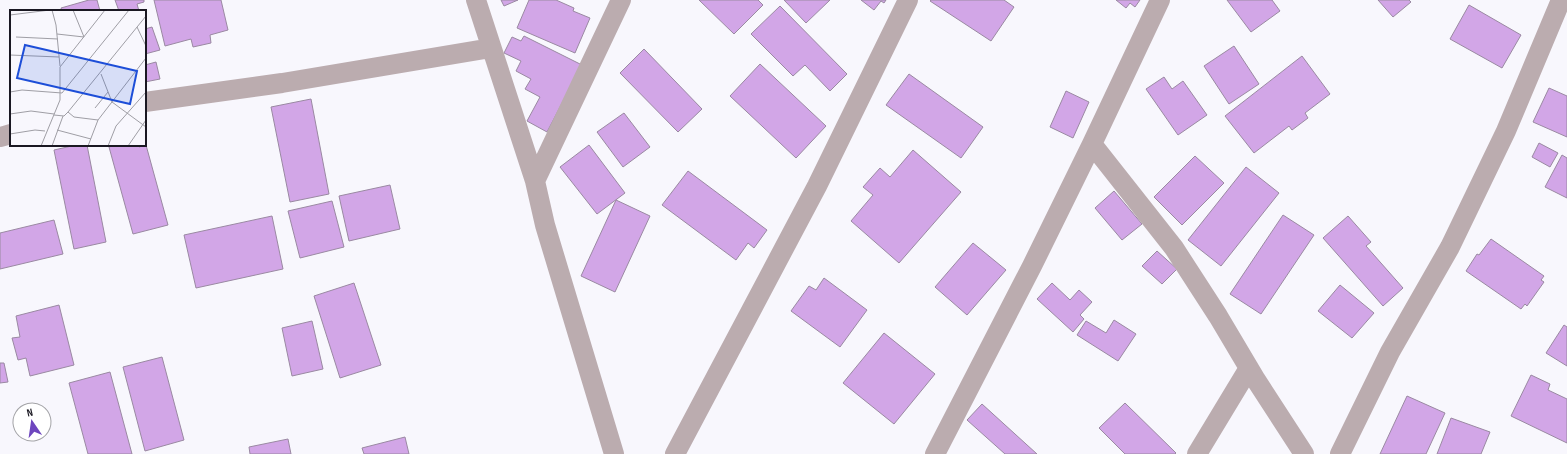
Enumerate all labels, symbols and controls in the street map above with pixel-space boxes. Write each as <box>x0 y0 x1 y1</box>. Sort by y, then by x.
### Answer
inset map <box>10 10 146 146</box>
north arrow <box>12 402 52 442</box>
text: N <box>26 406 34 420</box>

